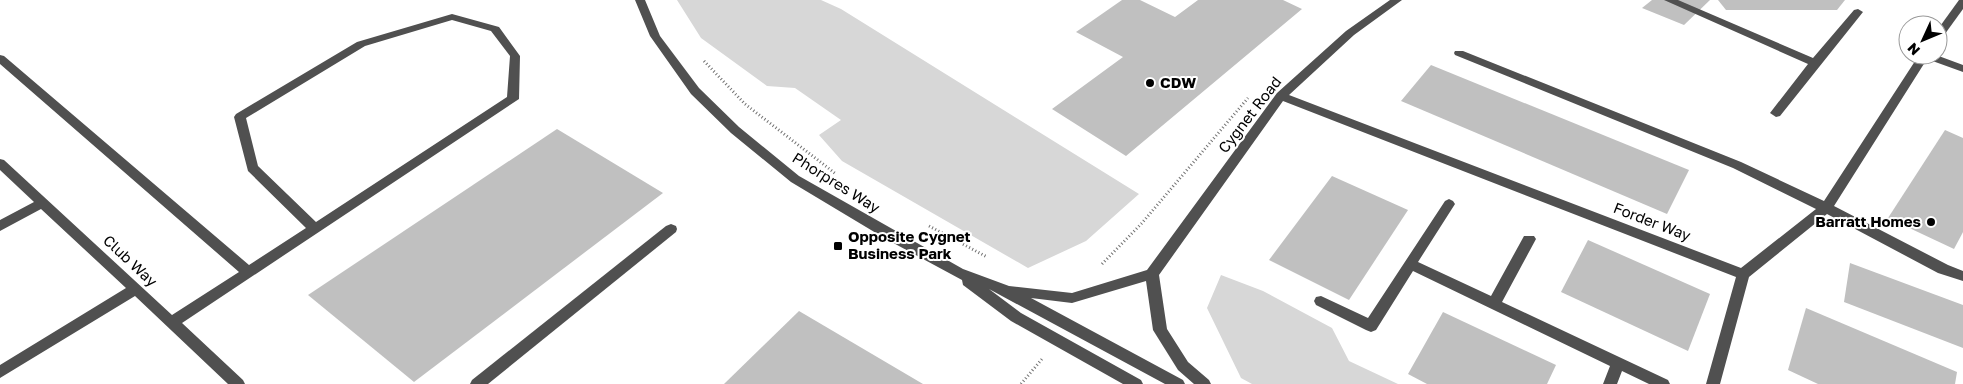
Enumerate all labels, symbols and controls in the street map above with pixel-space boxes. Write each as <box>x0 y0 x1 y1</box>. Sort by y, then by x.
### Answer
north arrow <box>1898 15 1948 65</box>
text: N <box>1903 40 1923 59</box>
place label: CDW <box>1160 73 1196 91</box>
street label: Cygnet Road <box>1214 73 1285 156</box>
marker: CDW <box>1144 77 1156 89</box>
street label: Phorpres Way <box>790 148 884 216</box>
street label: Forder Way <box>1611 198 1694 244</box>
place label: Barratt Homes <box>1815 212 1921 230</box>
marker: Barratt Homes <box>1925 216 1937 228</box>
place label: Opposite Cygnet Business Park <box>848 227 971 262</box>
street label: Club Way <box>100 231 162 290</box>
marker: Opposite Cygnet Business Park <box>832 240 844 252</box>

